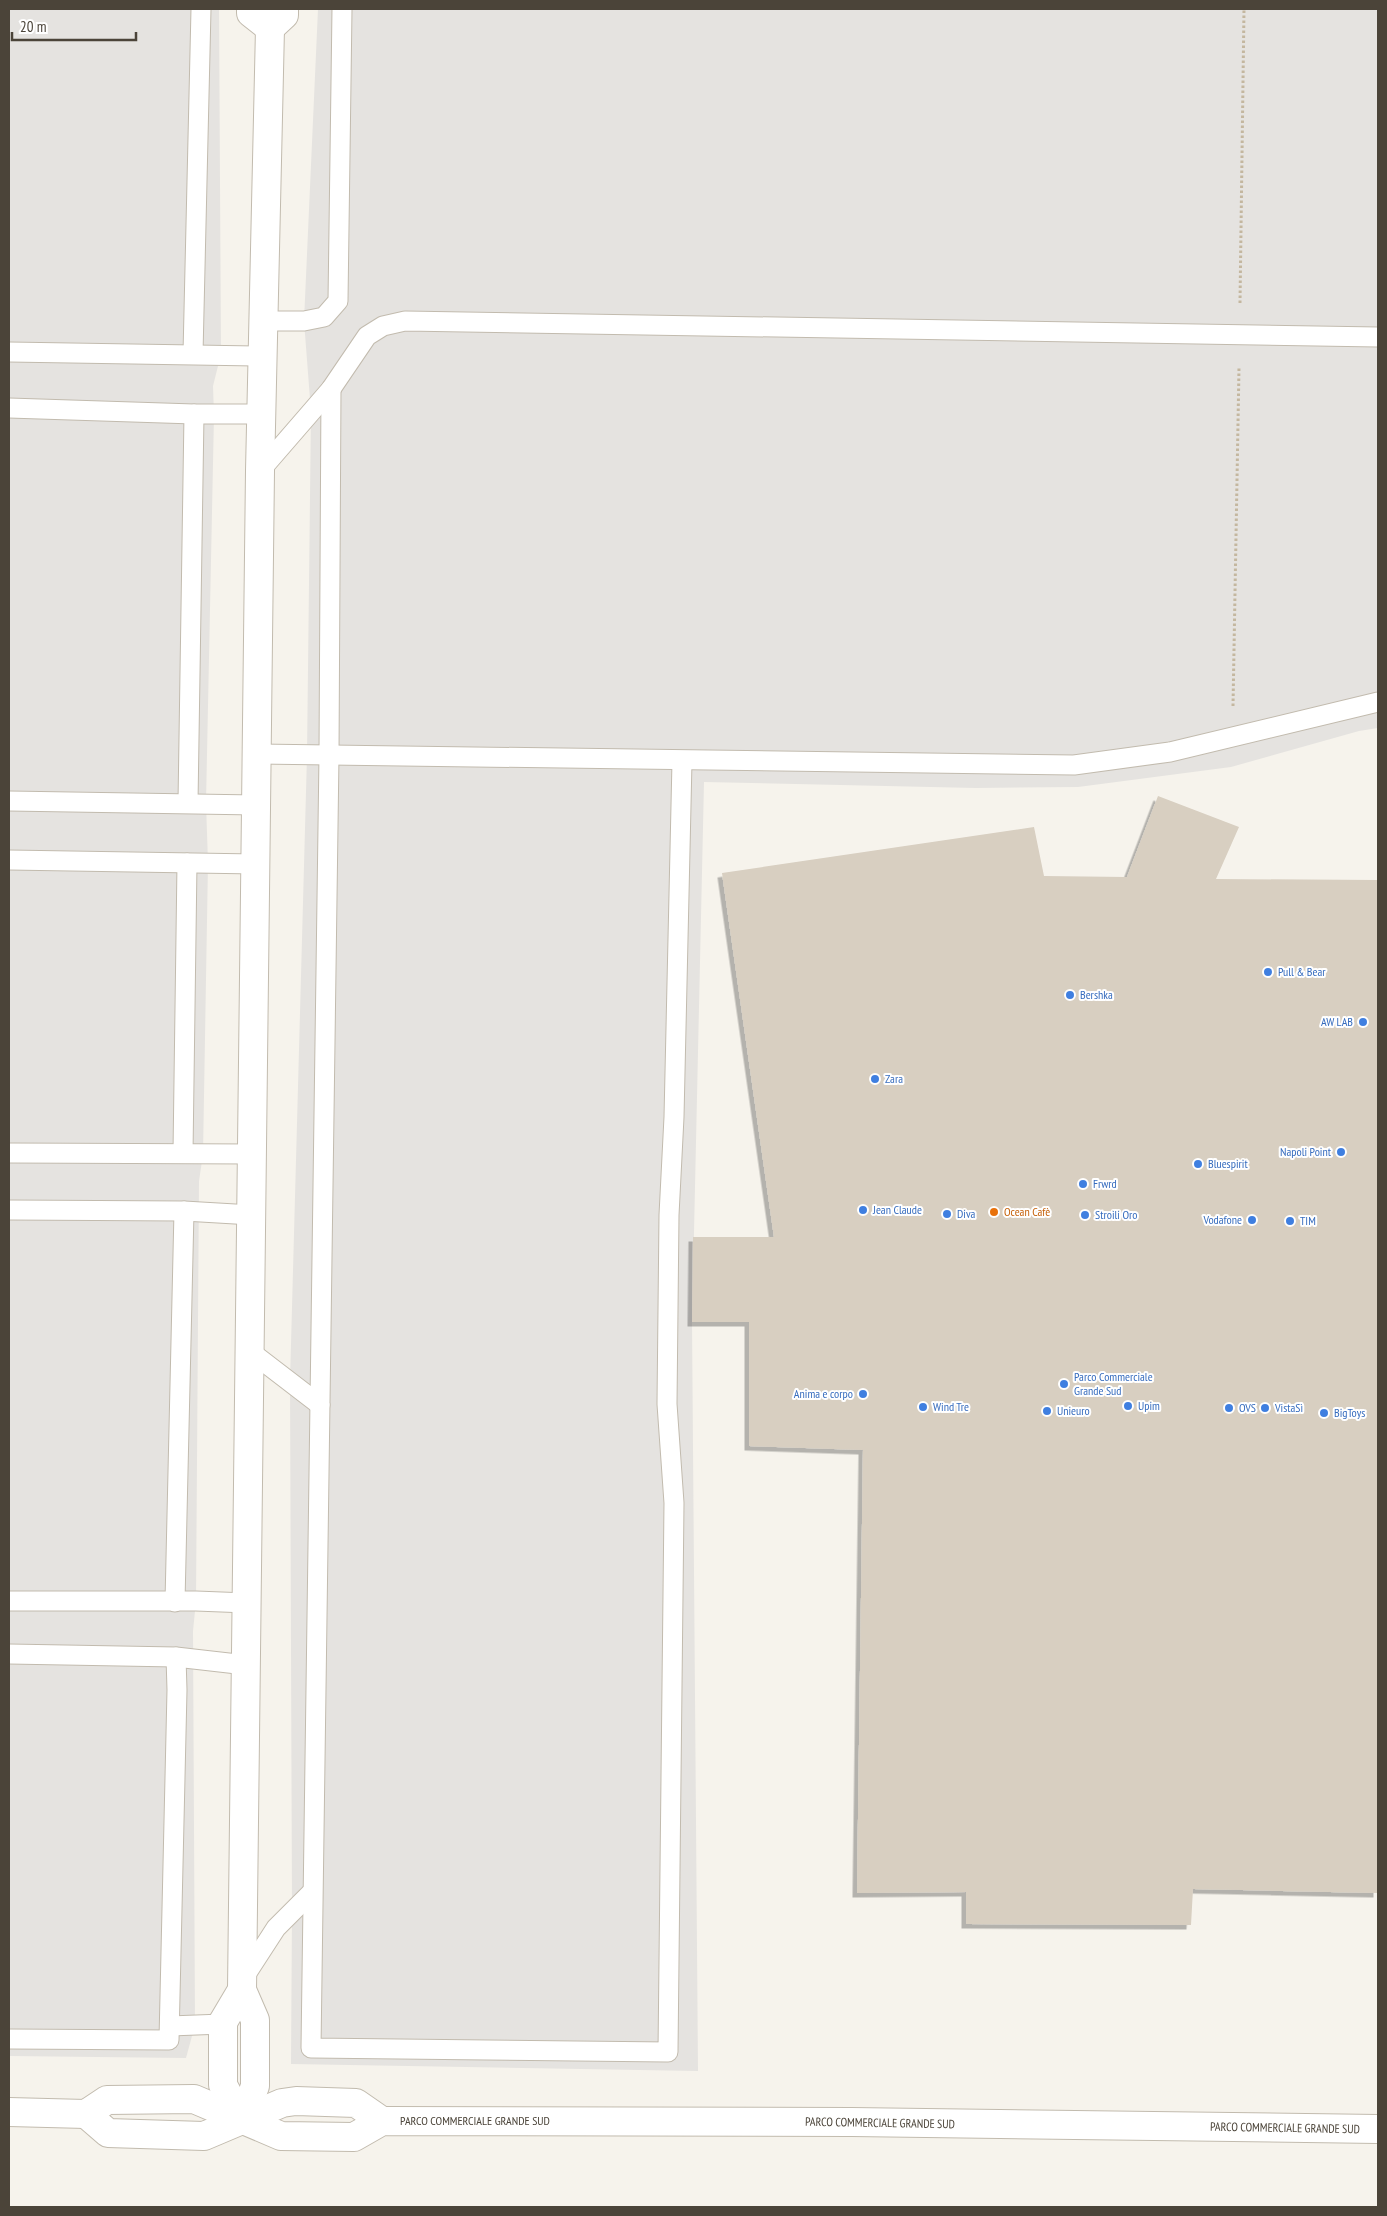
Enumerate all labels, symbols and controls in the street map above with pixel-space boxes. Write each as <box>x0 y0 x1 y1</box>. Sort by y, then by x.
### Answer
scale bar <box>12 10 136 42</box>
text: 20 m <box>20 17 46 36</box>
place label: Pull & Bear <box>1278 964 1326 979</box>
marker: Pull & Bear <box>1262 966 1274 978</box>
place label: Bershka <box>1080 987 1113 1002</box>
marker: Bershka <box>1064 989 1076 1001</box>
place label: AW LAB <box>1321 1014 1353 1029</box>
marker: AW LAB <box>1357 1016 1369 1028</box>
place label: Zara <box>885 1071 903 1086</box>
marker: Zara <box>869 1073 881 1085</box>
place label: Napoli Point <box>1280 1144 1332 1159</box>
marker: Napoli Point <box>1335 1146 1347 1158</box>
place label: Bluespirit <box>1208 1156 1248 1171</box>
marker: Bluespirit <box>1192 1158 1204 1170</box>
place label: Frwrd <box>1093 1176 1117 1191</box>
marker: Frwrd <box>1077 1178 1089 1190</box>
place label: Jean Claude <box>872 1202 922 1217</box>
marker: Jean Claude <box>857 1204 869 1216</box>
place label: Ocean Cafè <box>1004 1204 1050 1219</box>
place label: Diva <box>957 1206 976 1221</box>
marker: Ocean Cafè <box>988 1206 1000 1218</box>
place label: Stroili Oro <box>1095 1207 1138 1222</box>
marker: Diva <box>941 1208 953 1220</box>
marker: Stroili Oro <box>1079 1209 1091 1221</box>
place label: Vodafone <box>1202 1212 1242 1227</box>
place label: TIM <box>1300 1213 1316 1228</box>
marker: Vodafone <box>1246 1214 1258 1226</box>
marker: TIM <box>1284 1215 1296 1227</box>
place label: Parco Commerciale Grande Sud <box>1074 1369 1153 1398</box>
marker: Parco Commerciale Grande Sud <box>1058 1378 1070 1390</box>
place label: Anima e corpo <box>794 1386 853 1401</box>
marker: Anima e corpo <box>857 1388 869 1400</box>
place label: Upim <box>1138 1398 1160 1413</box>
place label: Wind Tre <box>933 1399 969 1414</box>
marker: Upim <box>1122 1400 1134 1412</box>
place label: OVS <box>1239 1400 1256 1415</box>
place label: VistaSì <box>1274 1400 1303 1415</box>
marker: Wind Tre <box>917 1401 929 1413</box>
marker: OVS <box>1223 1402 1235 1414</box>
marker: VistaSì <box>1259 1402 1271 1414</box>
place label: Unieuro <box>1057 1403 1090 1418</box>
marker: Unieuro <box>1041 1405 1053 1417</box>
place label: BigToys <box>1334 1405 1365 1420</box>
marker: BigToys <box>1318 1407 1330 1419</box>
street label: PARCO COMMERCIALE GRANDE SUD <box>400 2113 550 2128</box>
street label: PARCO COMMERCIALE GRANDE SUD <box>805 2114 955 2131</box>
street label: PARCO COMMERCIALE GRANDE SUD <box>1210 2119 1360 2136</box>

